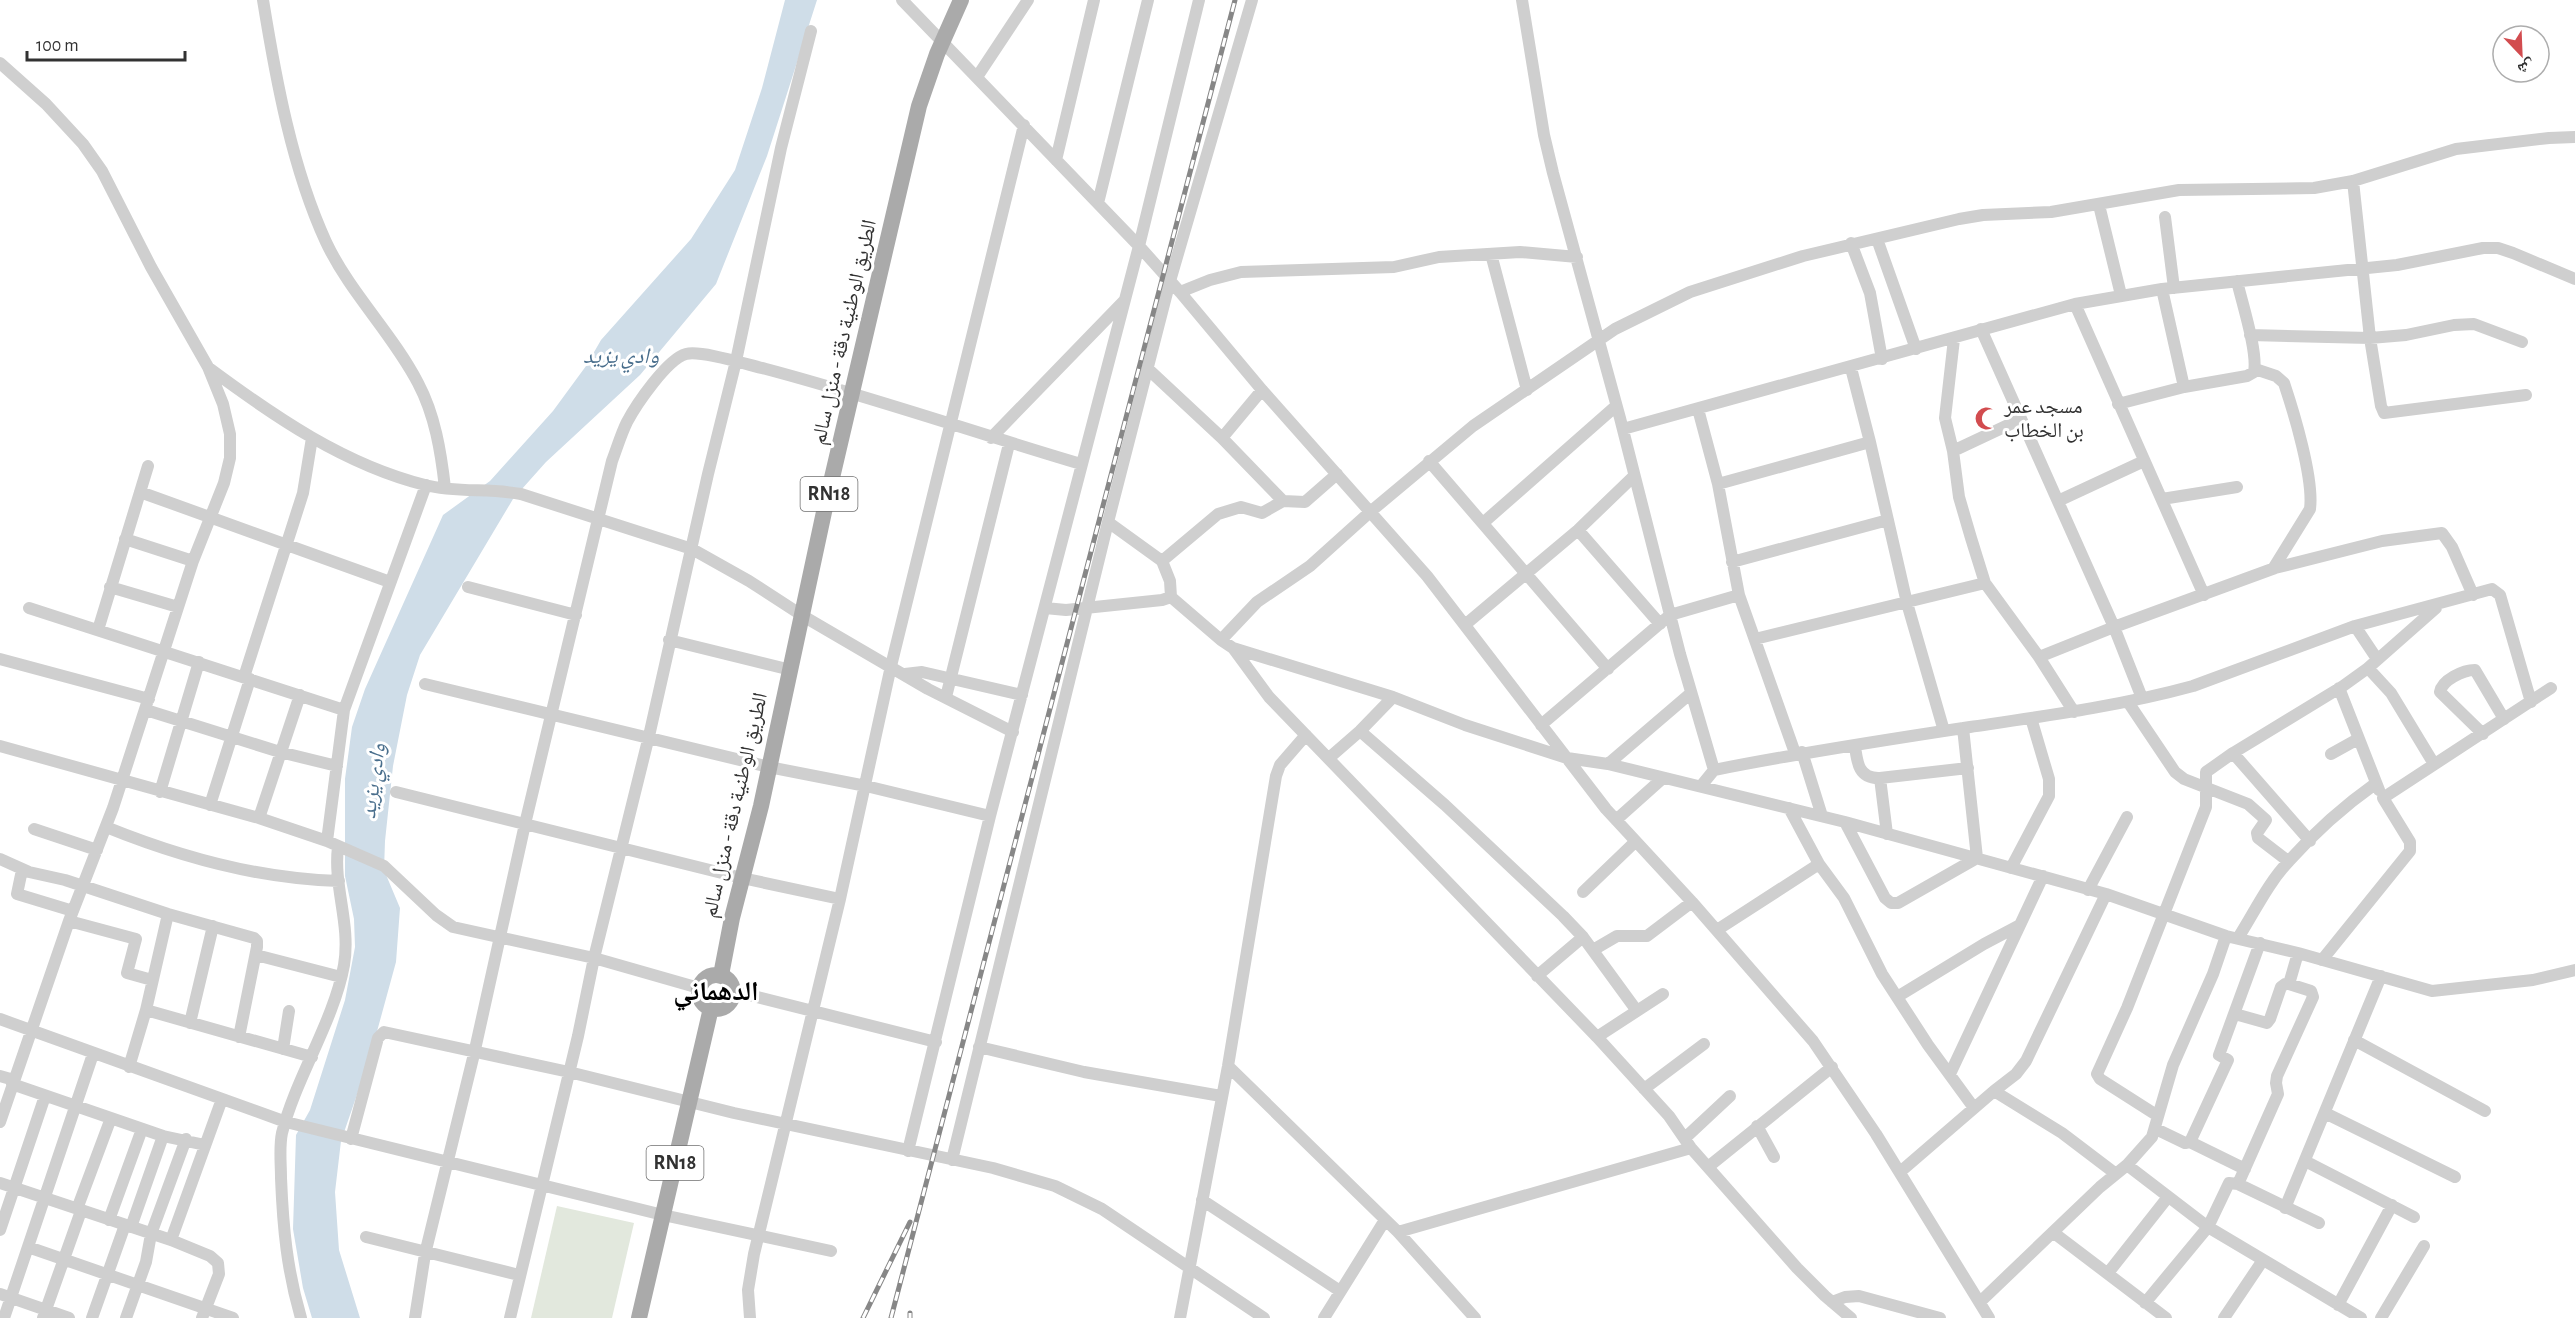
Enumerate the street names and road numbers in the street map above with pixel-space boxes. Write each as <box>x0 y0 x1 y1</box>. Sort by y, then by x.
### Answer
street label: الطريق الوطنية دقة - منزل سالم <box>808 217 883 447</box>
road number: RN18 <box>800 477 858 511</box>
street label: الطريق الوطنية دقة - منزل سالم <box>699 690 774 920</box>
road number: RN18 <box>646 1146 704 1180</box>

